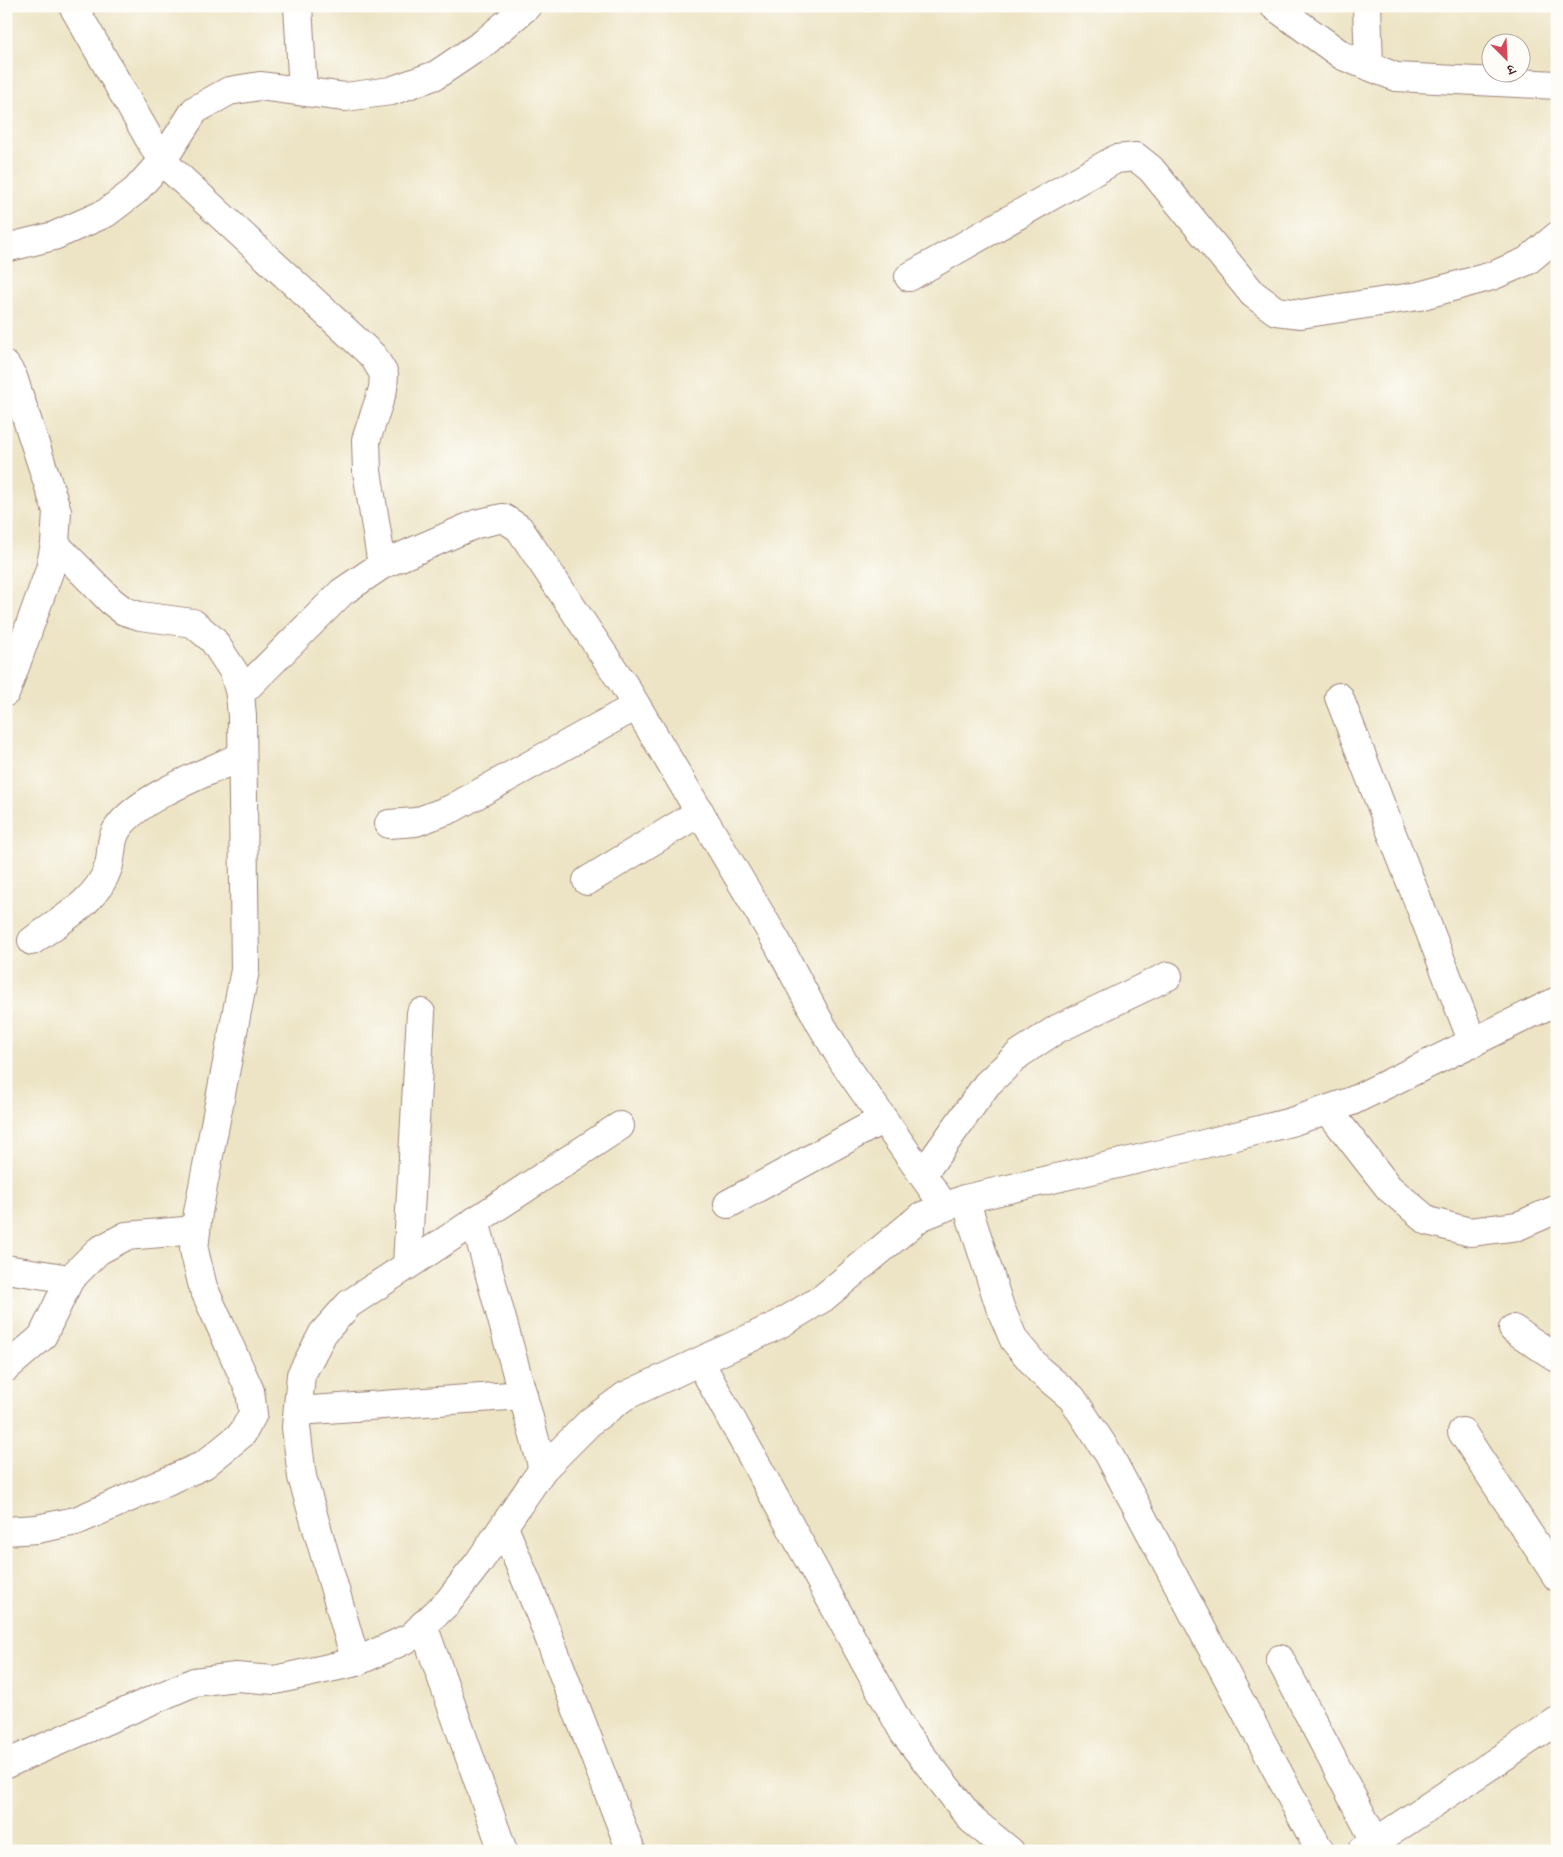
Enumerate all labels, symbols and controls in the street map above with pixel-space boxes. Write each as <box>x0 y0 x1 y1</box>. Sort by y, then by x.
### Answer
north arrow <box>1480 32 1530 82</box>
text: उ <box>1504 61 1518 77</box>

